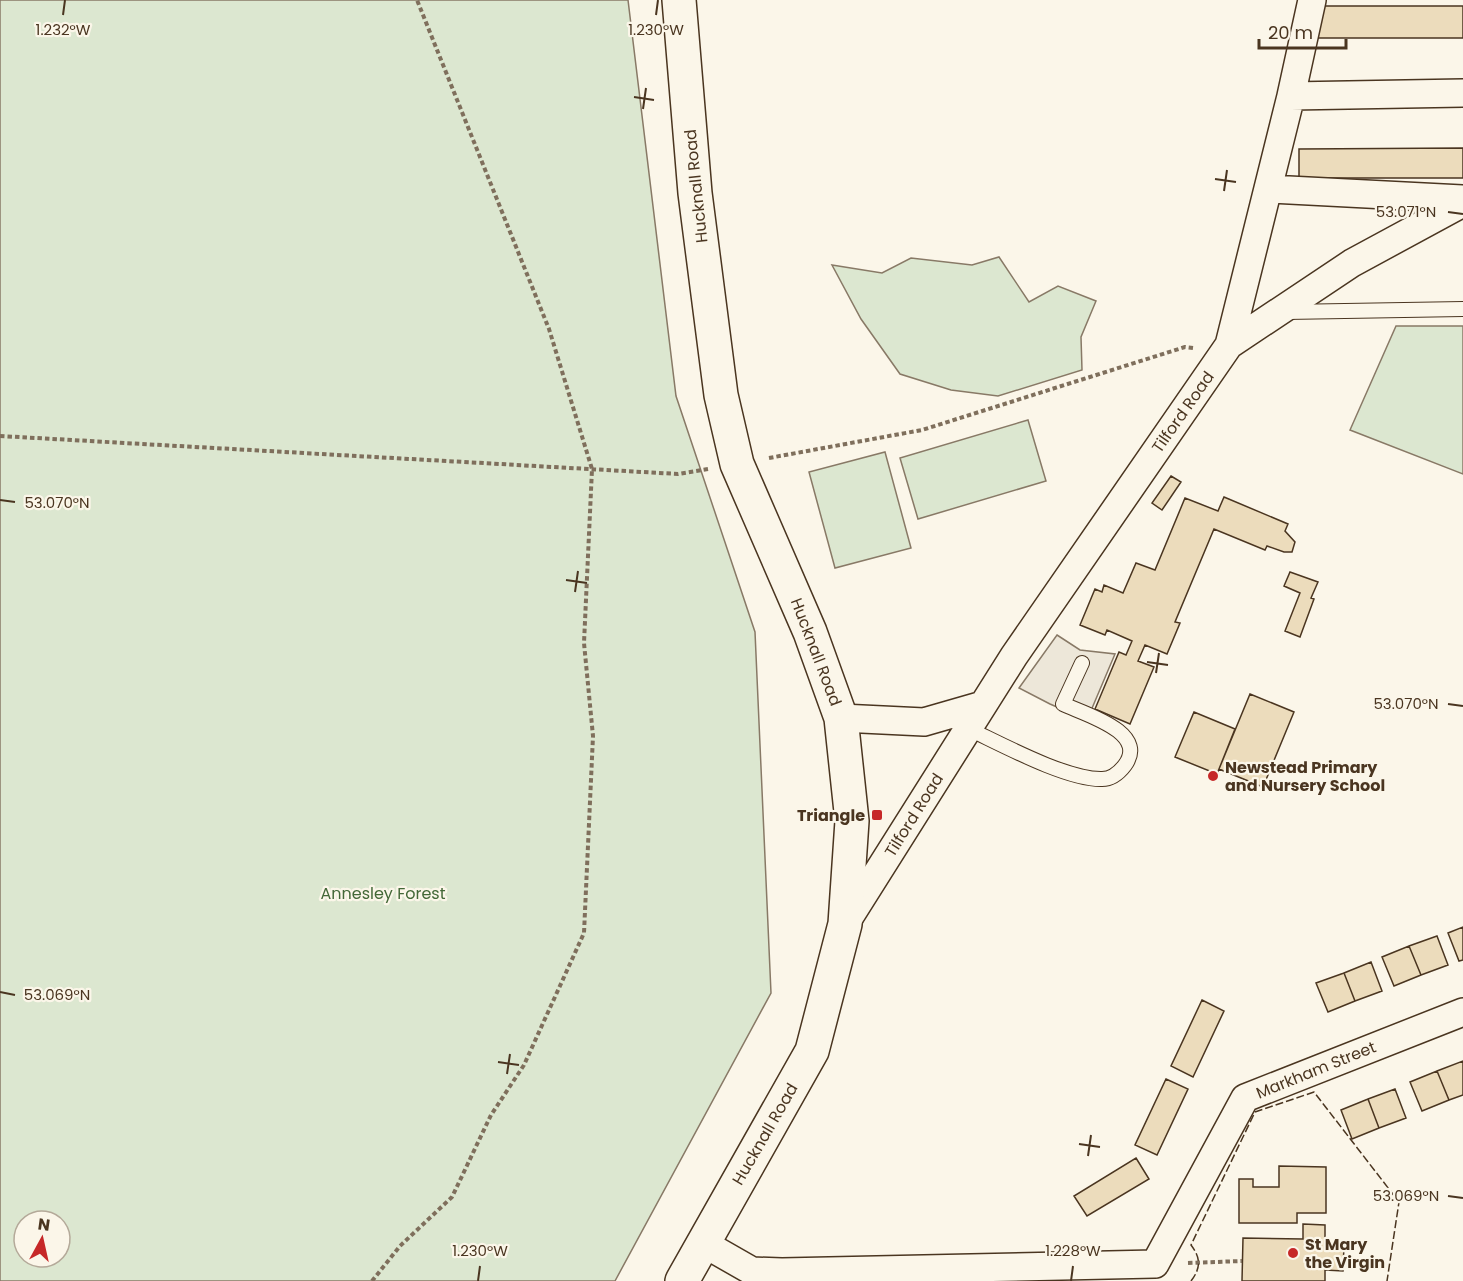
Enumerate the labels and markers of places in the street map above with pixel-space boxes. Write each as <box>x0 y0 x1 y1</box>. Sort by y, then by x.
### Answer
place label: Newstead Primary and Nursery School <box>1225 756 1385 797</box>
marker: Newstead Primary and Nursery School <box>1206 769 1220 783</box>
place label: Triangle <box>797 804 865 827</box>
marker: Triangle <box>870 808 884 822</box>
place label: St Mary the Virgin <box>1305 1233 1385 1274</box>
marker: St Mary the Virgin <box>1286 1246 1300 1260</box>

